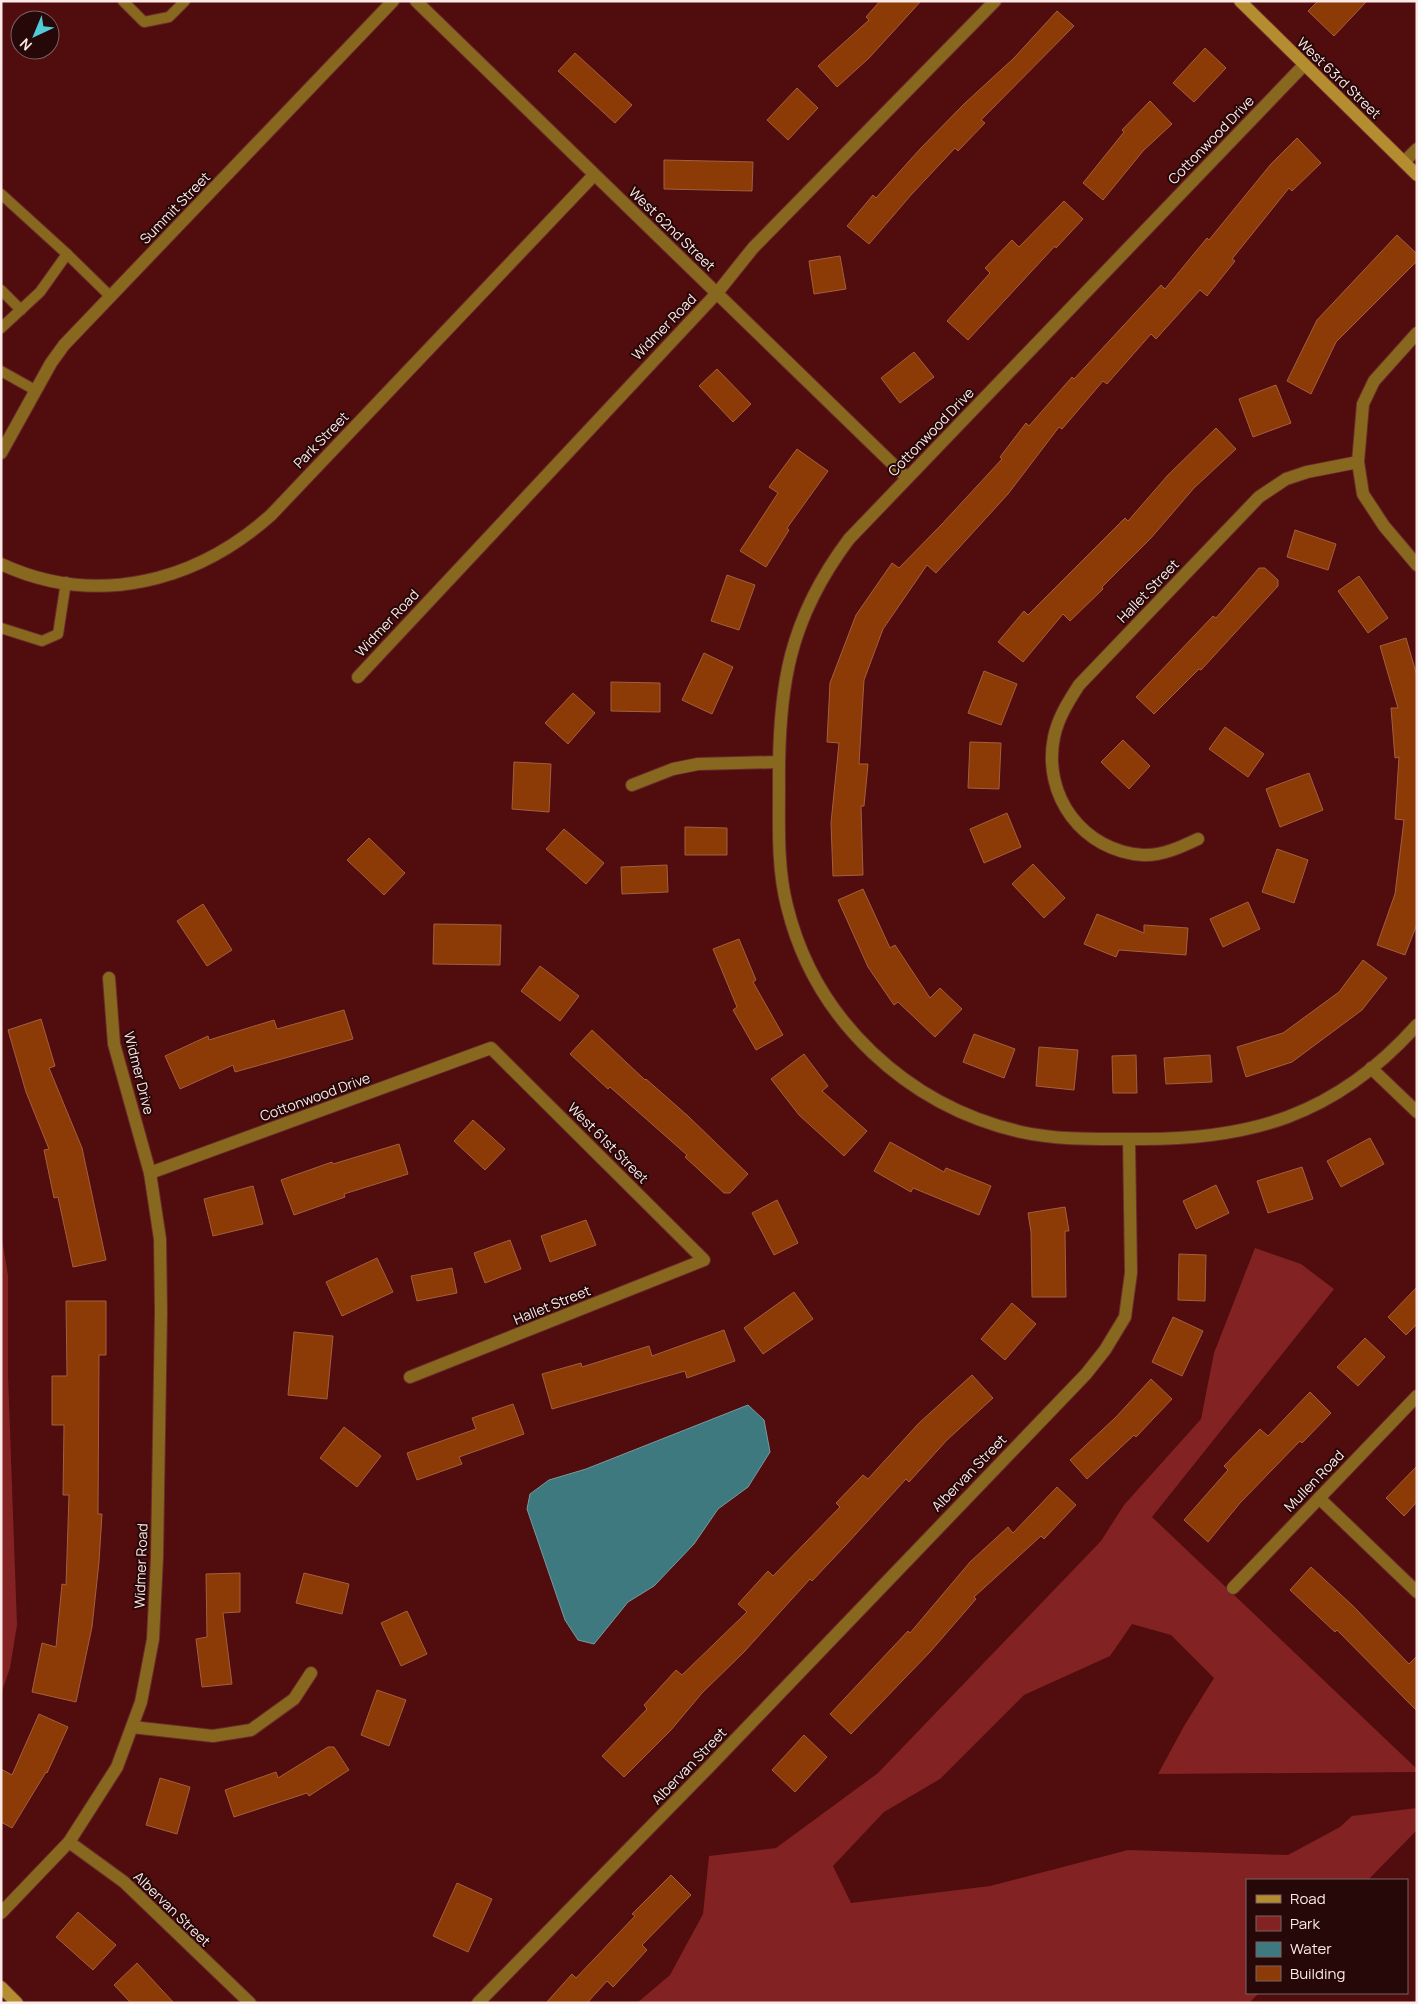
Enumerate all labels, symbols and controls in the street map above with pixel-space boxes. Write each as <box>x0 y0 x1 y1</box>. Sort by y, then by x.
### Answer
north arrow <box>10 10 60 60</box>
street label: West 63rd Street <box>1293 33 1386 123</box>
text: N <box>15 34 36 55</box>
street label: Cottonwood Drive <box>1163 91 1258 188</box>
street label: Summit Street <box>135 167 214 248</box>
street label: West 62nd Street <box>625 182 720 275</box>
street label: Widmer Road <box>627 289 700 364</box>
street label: Cottonwood Drive <box>883 383 978 480</box>
street label: Park Street <box>289 407 353 472</box>
street label: Hallet Street <box>1112 554 1183 627</box>
street label: Widmer Road <box>351 585 423 660</box>
street label: Widmer Drive <box>120 1029 159 1116</box>
street label: Cottonwood Drive <box>257 1068 373 1125</box>
street label: West 61st Street <box>564 1098 653 1187</box>
street label: Hallet Street <box>510 1280 594 1329</box>
street label: Albervan Street <box>927 1430 1011 1515</box>
street label: Mullen Road <box>1279 1446 1348 1516</box>
street label: Widmer Road <box>130 1523 151 1609</box>
street label: Albervan Street <box>647 1723 731 1808</box>
street label: Albervan Street <box>130 1867 215 1951</box>
legend <box>1246 1879 1408 1994</box>
text: Road <box>1290 1888 1326 1909</box>
text: Park <box>1290 1913 1320 1934</box>
text: Water <box>1290 1938 1332 1959</box>
text: Building <box>1290 1963 1345 1984</box>

